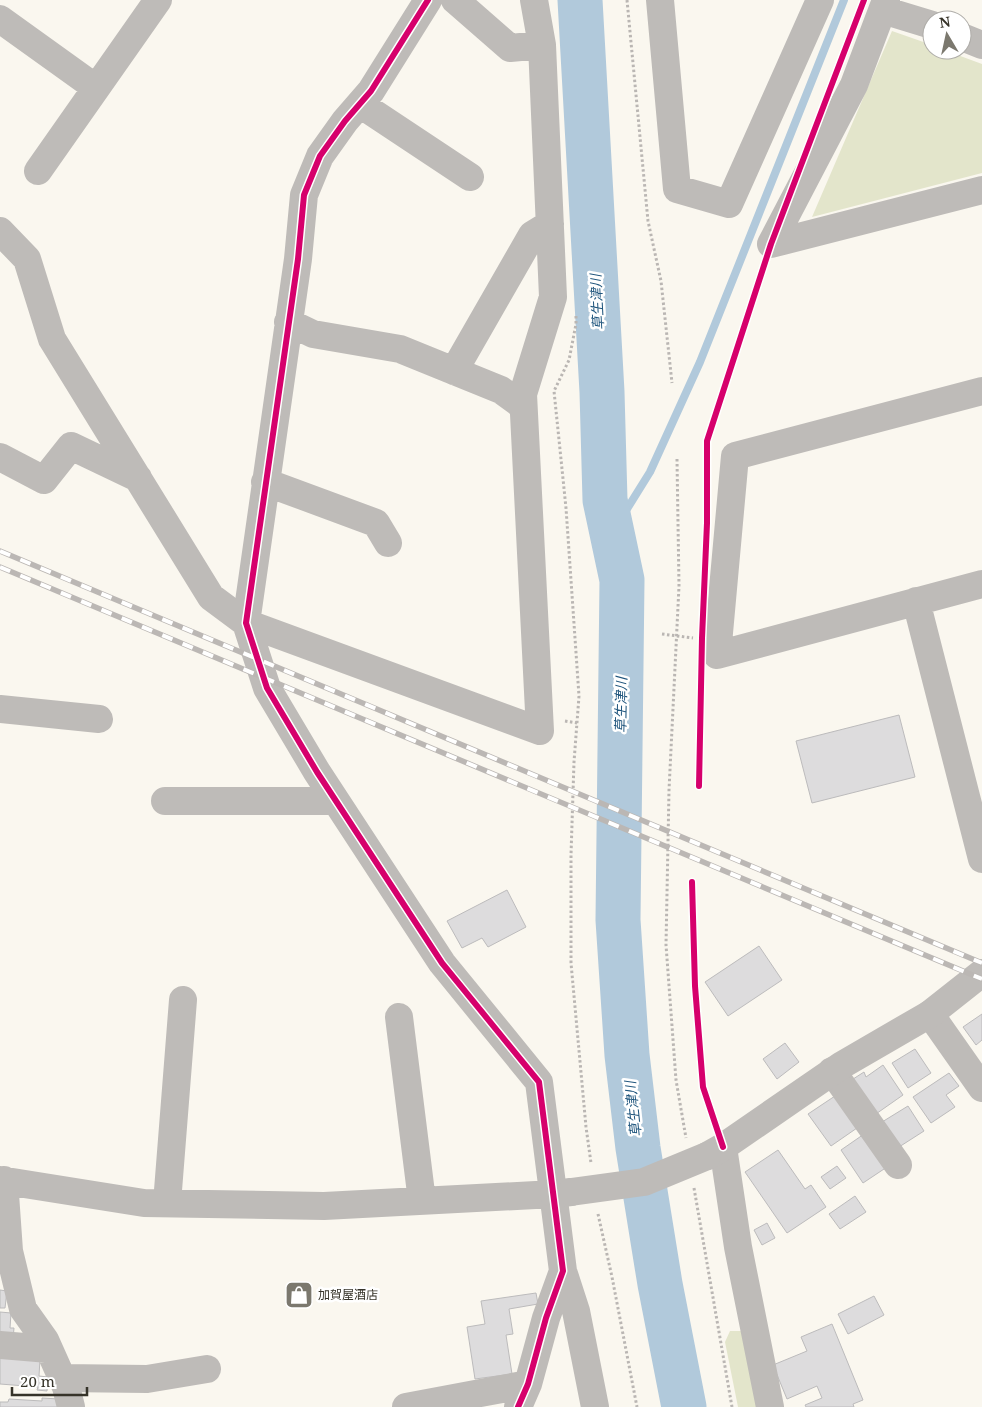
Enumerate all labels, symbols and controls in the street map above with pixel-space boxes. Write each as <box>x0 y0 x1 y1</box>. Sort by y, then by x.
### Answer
north arrow <box>922 10 972 60</box>
text: N <box>938 11 952 32</box>
water label: 草生津川 <box>585 272 607 330</box>
water label: 草生津川 <box>611 675 631 733</box>
water label: 草生津川 <box>620 1078 645 1138</box>
shop icon: 加賀屋酒店 <box>284 1280 314 1310</box>
place label: 加賀屋酒店 <box>318 1286 378 1303</box>
scale bar <box>12 1364 88 1396</box>
text: 20 m <box>20 1371 55 1391</box>

